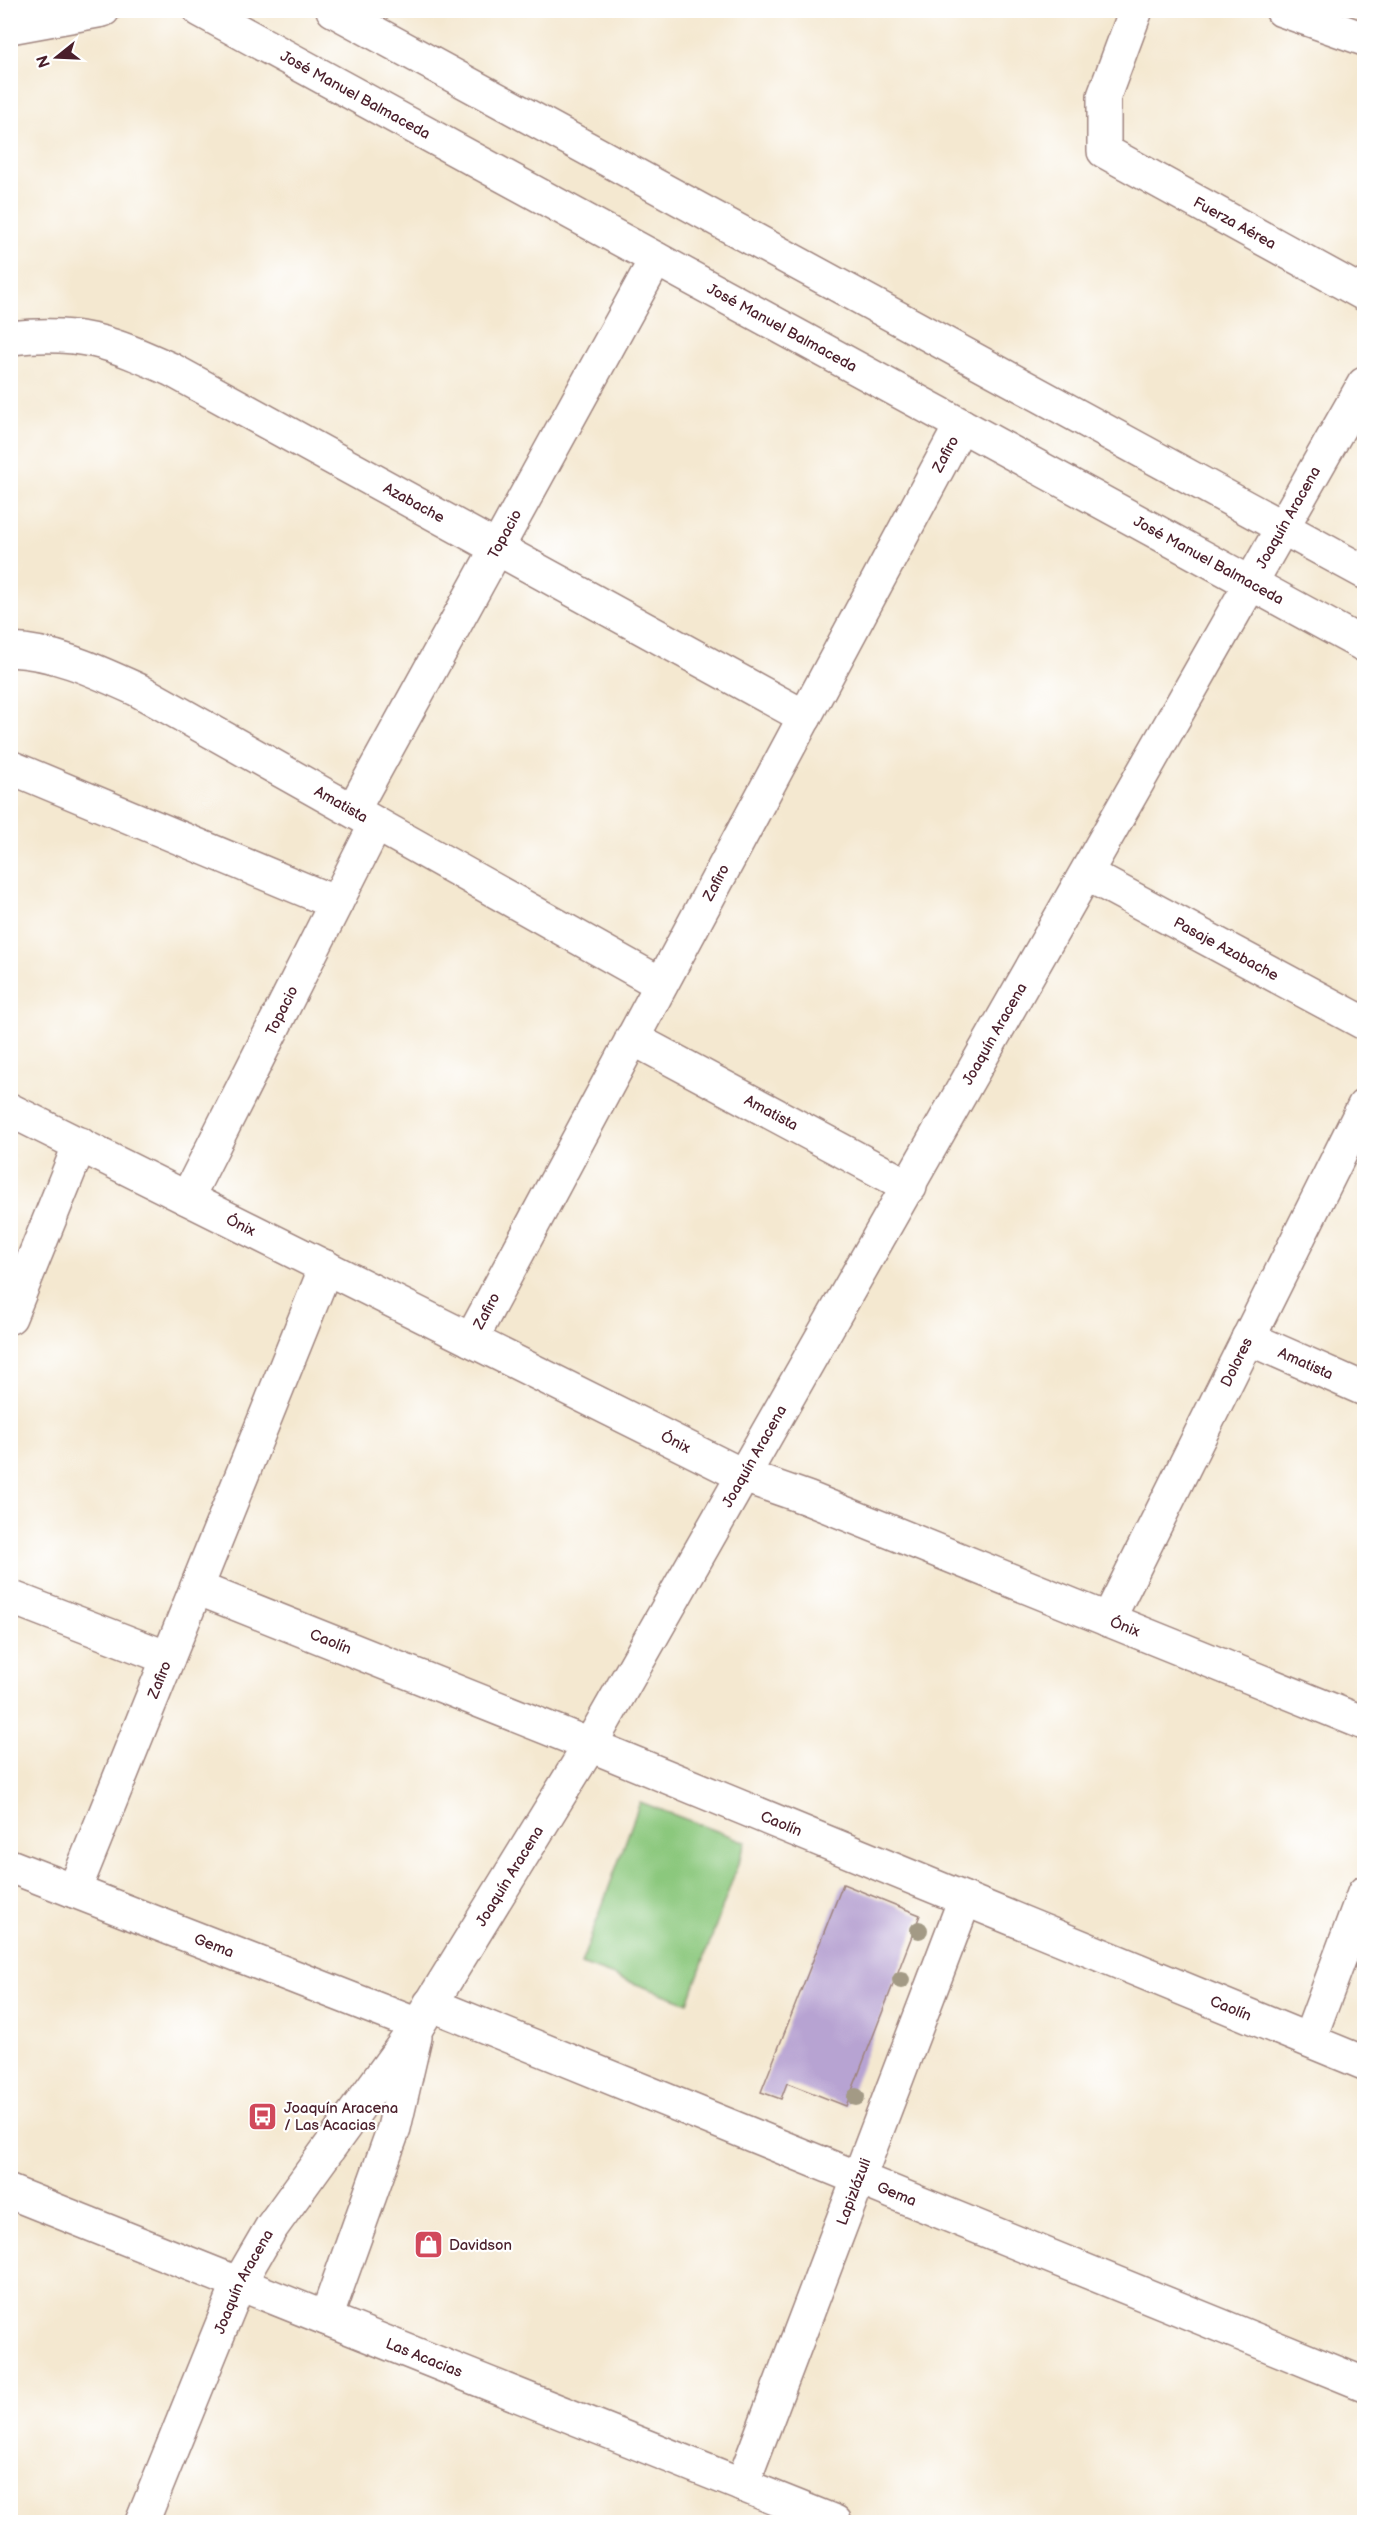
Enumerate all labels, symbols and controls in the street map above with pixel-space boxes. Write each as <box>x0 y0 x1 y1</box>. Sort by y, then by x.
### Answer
north arrow <box>27 27 87 87</box>
street label: José Manuel Balmaceda <box>277 47 434 144</box>
text: N <box>33 53 55 70</box>
street label: Fuerza Aérea <box>1190 193 1279 254</box>
street label: José Manuel Balmaceda <box>703 279 860 377</box>
street label: Zafiro <box>928 433 963 477</box>
street label: Joaquín Aracena <box>1252 463 1325 572</box>
street label: Azabache <box>380 479 448 528</box>
street label: Topacio <box>484 506 526 562</box>
street label: José Manuel Balmaceda <box>1130 512 1287 609</box>
street label: Amatista <box>311 782 371 827</box>
street label: Zafiro <box>698 861 734 905</box>
street label: Pasaje Azabache <box>1170 913 1282 985</box>
street label: Joaquín Aracena <box>958 980 1031 1088</box>
street label: Topacio <box>262 983 303 1039</box>
street label: Amatista <box>741 1091 801 1135</box>
street label: Ónix <box>223 1210 259 1241</box>
street label: Zafiro <box>469 1290 505 1334</box>
street label: Dolores <box>1217 1334 1257 1390</box>
street label: Amatista <box>1275 1343 1336 1384</box>
street label: Joaquín Aracena <box>718 1402 791 1511</box>
street label: Ónix <box>658 1427 694 1458</box>
street label: Ónix <box>1107 1612 1143 1642</box>
street label: Caolín <box>307 1625 354 1659</box>
street label: Zafiro <box>143 1658 176 1702</box>
street label: Caolín <box>758 1807 805 1841</box>
street label: Joaquín Aracena <box>472 1823 548 1930</box>
street label: Gema <box>191 1930 236 1962</box>
street label: Caolín <box>1207 1992 1254 2026</box>
place label: Joaquín Aracena / Las Acacias <box>284 2099 398 2135</box>
bus stop icon: Joaquín Aracena / Las Acacias <box>247 2101 279 2133</box>
street label: Lapizlázuli <box>833 2156 876 2228</box>
street label: Gema <box>874 2178 919 2211</box>
street label: Joaquín Aracena <box>210 2226 278 2337</box>
shop icon: Davidson <box>412 2229 444 2261</box>
place label: Davidson <box>449 2236 512 2255</box>
street label: Las Acacias <box>383 2334 466 2382</box>

